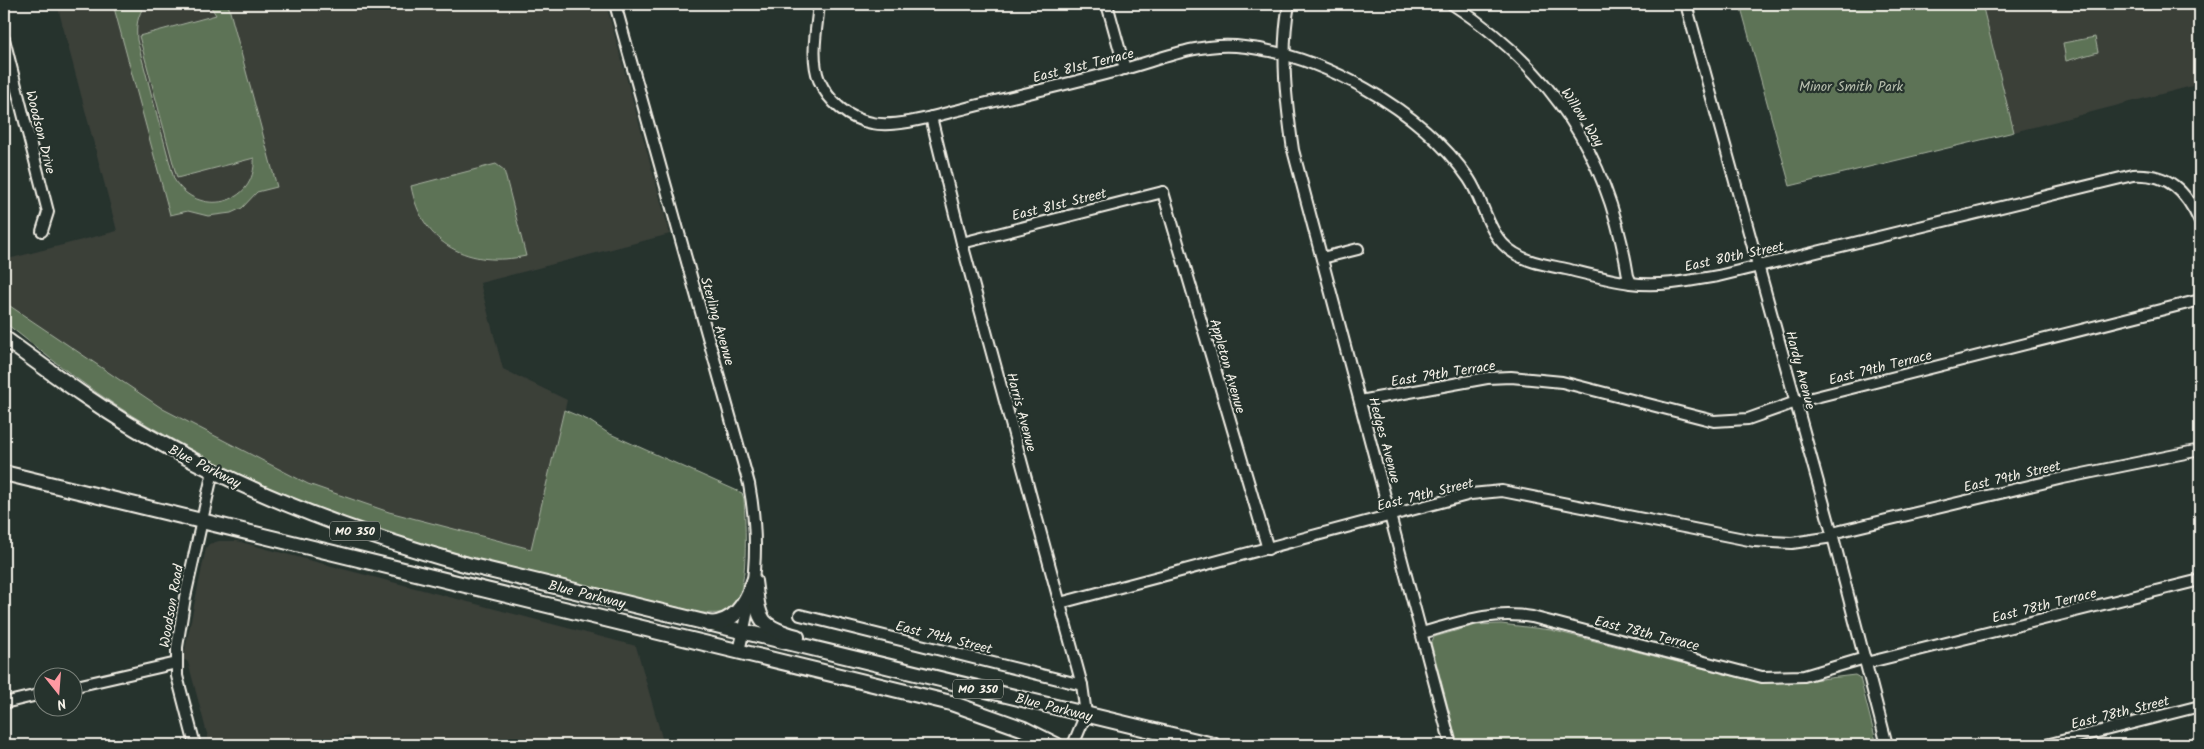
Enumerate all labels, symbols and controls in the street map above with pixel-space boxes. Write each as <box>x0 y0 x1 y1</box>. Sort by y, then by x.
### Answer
street label: East 81st Terrace <box>1030 43 1137 89</box>
park label: Minor Smith Park <box>1799 76 1904 98</box>
street label: Willow Way <box>1555 84 1610 152</box>
street label: Woodson Drive <box>19 88 61 177</box>
street label: East 81st Street <box>1009 182 1110 227</box>
street label: East 80th Street <box>1682 236 1787 278</box>
street label: Sterling Avenue <box>694 274 740 369</box>
street label: Appleton Avenue <box>1203 316 1251 417</box>
street label: Hardy Avenue <box>1779 328 1821 413</box>
street label: East 79th Terrace <box>1826 344 1935 391</box>
street label: East 79th Terrace <box>1389 355 1498 393</box>
street label: Harris Avenue <box>1000 370 1042 455</box>
street label: Hedges Avenue <box>1362 395 1406 486</box>
street label: Blue Parkway <box>164 439 245 495</box>
street label: East 79th Street <box>1961 455 2064 499</box>
street label: East 79th Street <box>1375 472 1477 518</box>
road number: MO 350 <box>330 522 380 540</box>
street label: Woodson Road <box>154 562 190 649</box>
street label: Blue Parkway <box>546 575 628 615</box>
street label: East 78th Terrace <box>1990 582 2100 630</box>
street label: East 78th Terrace <box>1592 610 1702 658</box>
street label: East 79th Street <box>893 615 995 661</box>
north arrow <box>32 666 82 716</box>
road number: MO 350 <box>953 680 1003 699</box>
street label: Blue Parkway <box>1013 688 1095 728</box>
street label: East 78th Street <box>2069 690 2172 736</box>
text: N <box>54 692 69 715</box>

